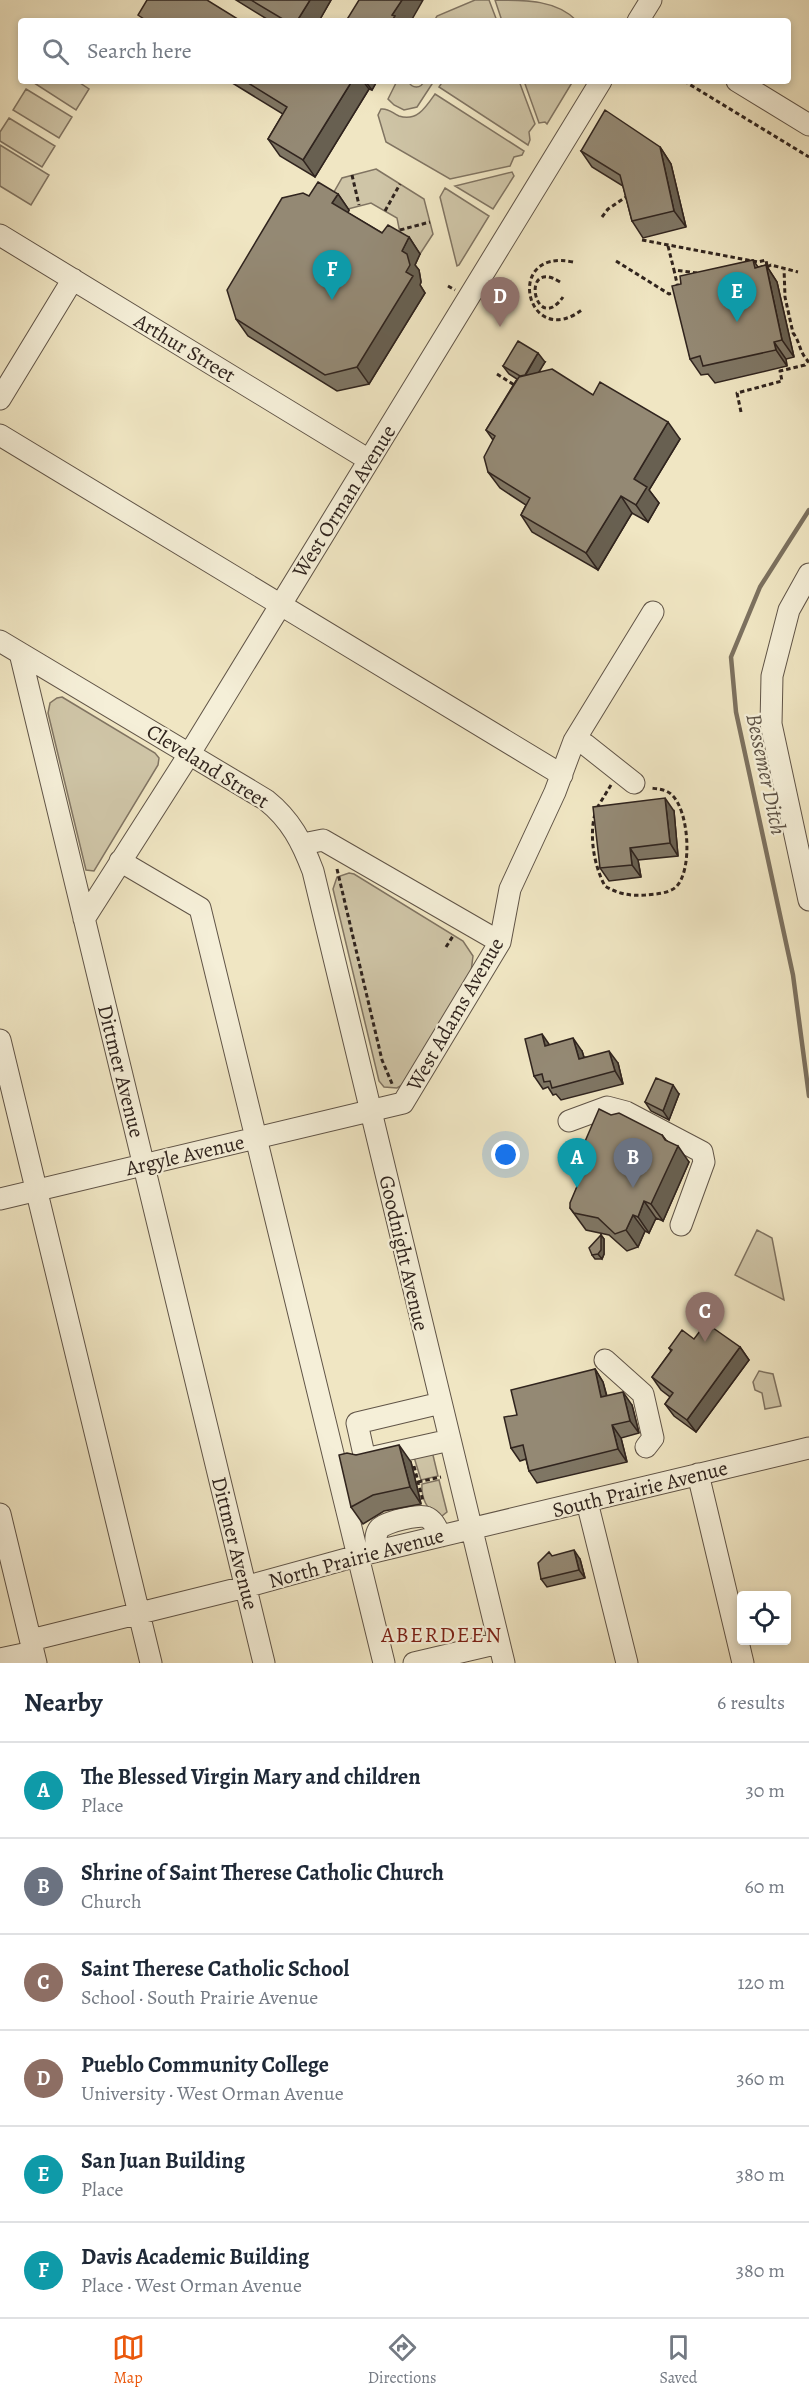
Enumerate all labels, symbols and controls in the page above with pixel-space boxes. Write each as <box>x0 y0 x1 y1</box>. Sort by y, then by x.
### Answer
search box <box>18 18 791 84</box>
icon: search <box>39 35 72 68</box>
text: Search here <box>87 36 192 66</box>
pin: F <box>312 250 352 300</box>
pin: E <box>718 272 756 322</box>
pin: D <box>480 278 520 327</box>
street label: Arthur Street <box>128 306 241 389</box>
street label: West Orman Avenue <box>285 419 402 583</box>
water label: Bessemer Ditch <box>739 711 794 838</box>
street label: Cleveland Street <box>141 717 275 815</box>
street label: West Adams Avenue <box>399 932 510 1097</box>
street label: Dittmer Avenue <box>91 1002 151 1140</box>
street label: Argyle Avenue <box>122 1128 247 1182</box>
pin: A <box>558 1138 596 1188</box>
pin: B <box>614 1138 652 1188</box>
your location <box>491 1140 520 1169</box>
street label: Goodnight Avenue <box>373 1173 435 1333</box>
pin: C <box>686 1292 724 1342</box>
street label: South Prairie Avenue <box>549 1454 731 1524</box>
street label: Dittmer Avenue <box>205 1474 265 1612</box>
street label: North Prairie Avenue <box>265 1521 447 1595</box>
map controls <box>737 1591 791 1645</box>
button: locate <box>737 1591 791 1645</box>
district label: ABERDEEN <box>380 1620 503 1650</box>
text: Nearby <box>24 1685 103 1720</box>
text: 6 results <box>717 1689 785 1716</box>
text: The Blessed Virgin Mary and children <box>81 1762 421 1792</box>
text: A <box>37 1777 50 1804</box>
text: 30 m <box>745 1777 785 1804</box>
text: Place <box>81 1792 123 1819</box>
text: Shrine of Saint Therese Catholic Church <box>81 1858 444 1888</box>
text: B <box>37 1873 50 1900</box>
text: 60 m <box>745 1873 785 1900</box>
text: Church <box>81 1888 142 1915</box>
text: Saint Therese Catholic School <box>81 1954 349 1984</box>
text: C <box>37 1969 50 1996</box>
text: 120 m <box>737 1969 785 1996</box>
text: School · South Prairie Avenue <box>81 1984 318 2011</box>
text: Pueblo Community College <box>81 2050 329 2080</box>
text: D <box>37 2065 50 2092</box>
text: 360 m <box>736 2065 785 2092</box>
text: University · West Orman Avenue <box>81 2080 344 2107</box>
text: San Juan Building <box>81 2146 245 2176</box>
text: E <box>38 2161 49 2188</box>
text: 380 m <box>736 2161 785 2188</box>
text: Place <box>81 2176 123 2203</box>
text: Davis Academic Building <box>81 2242 309 2272</box>
text: F <box>38 2257 49 2284</box>
text: 380 m <box>736 2257 785 2284</box>
text: Place · West Orman Avenue <box>81 2272 302 2299</box>
tab: Map <box>112 2331 145 2389</box>
tab: Directions <box>368 2331 436 2389</box>
tab: Saved <box>659 2331 697 2389</box>

